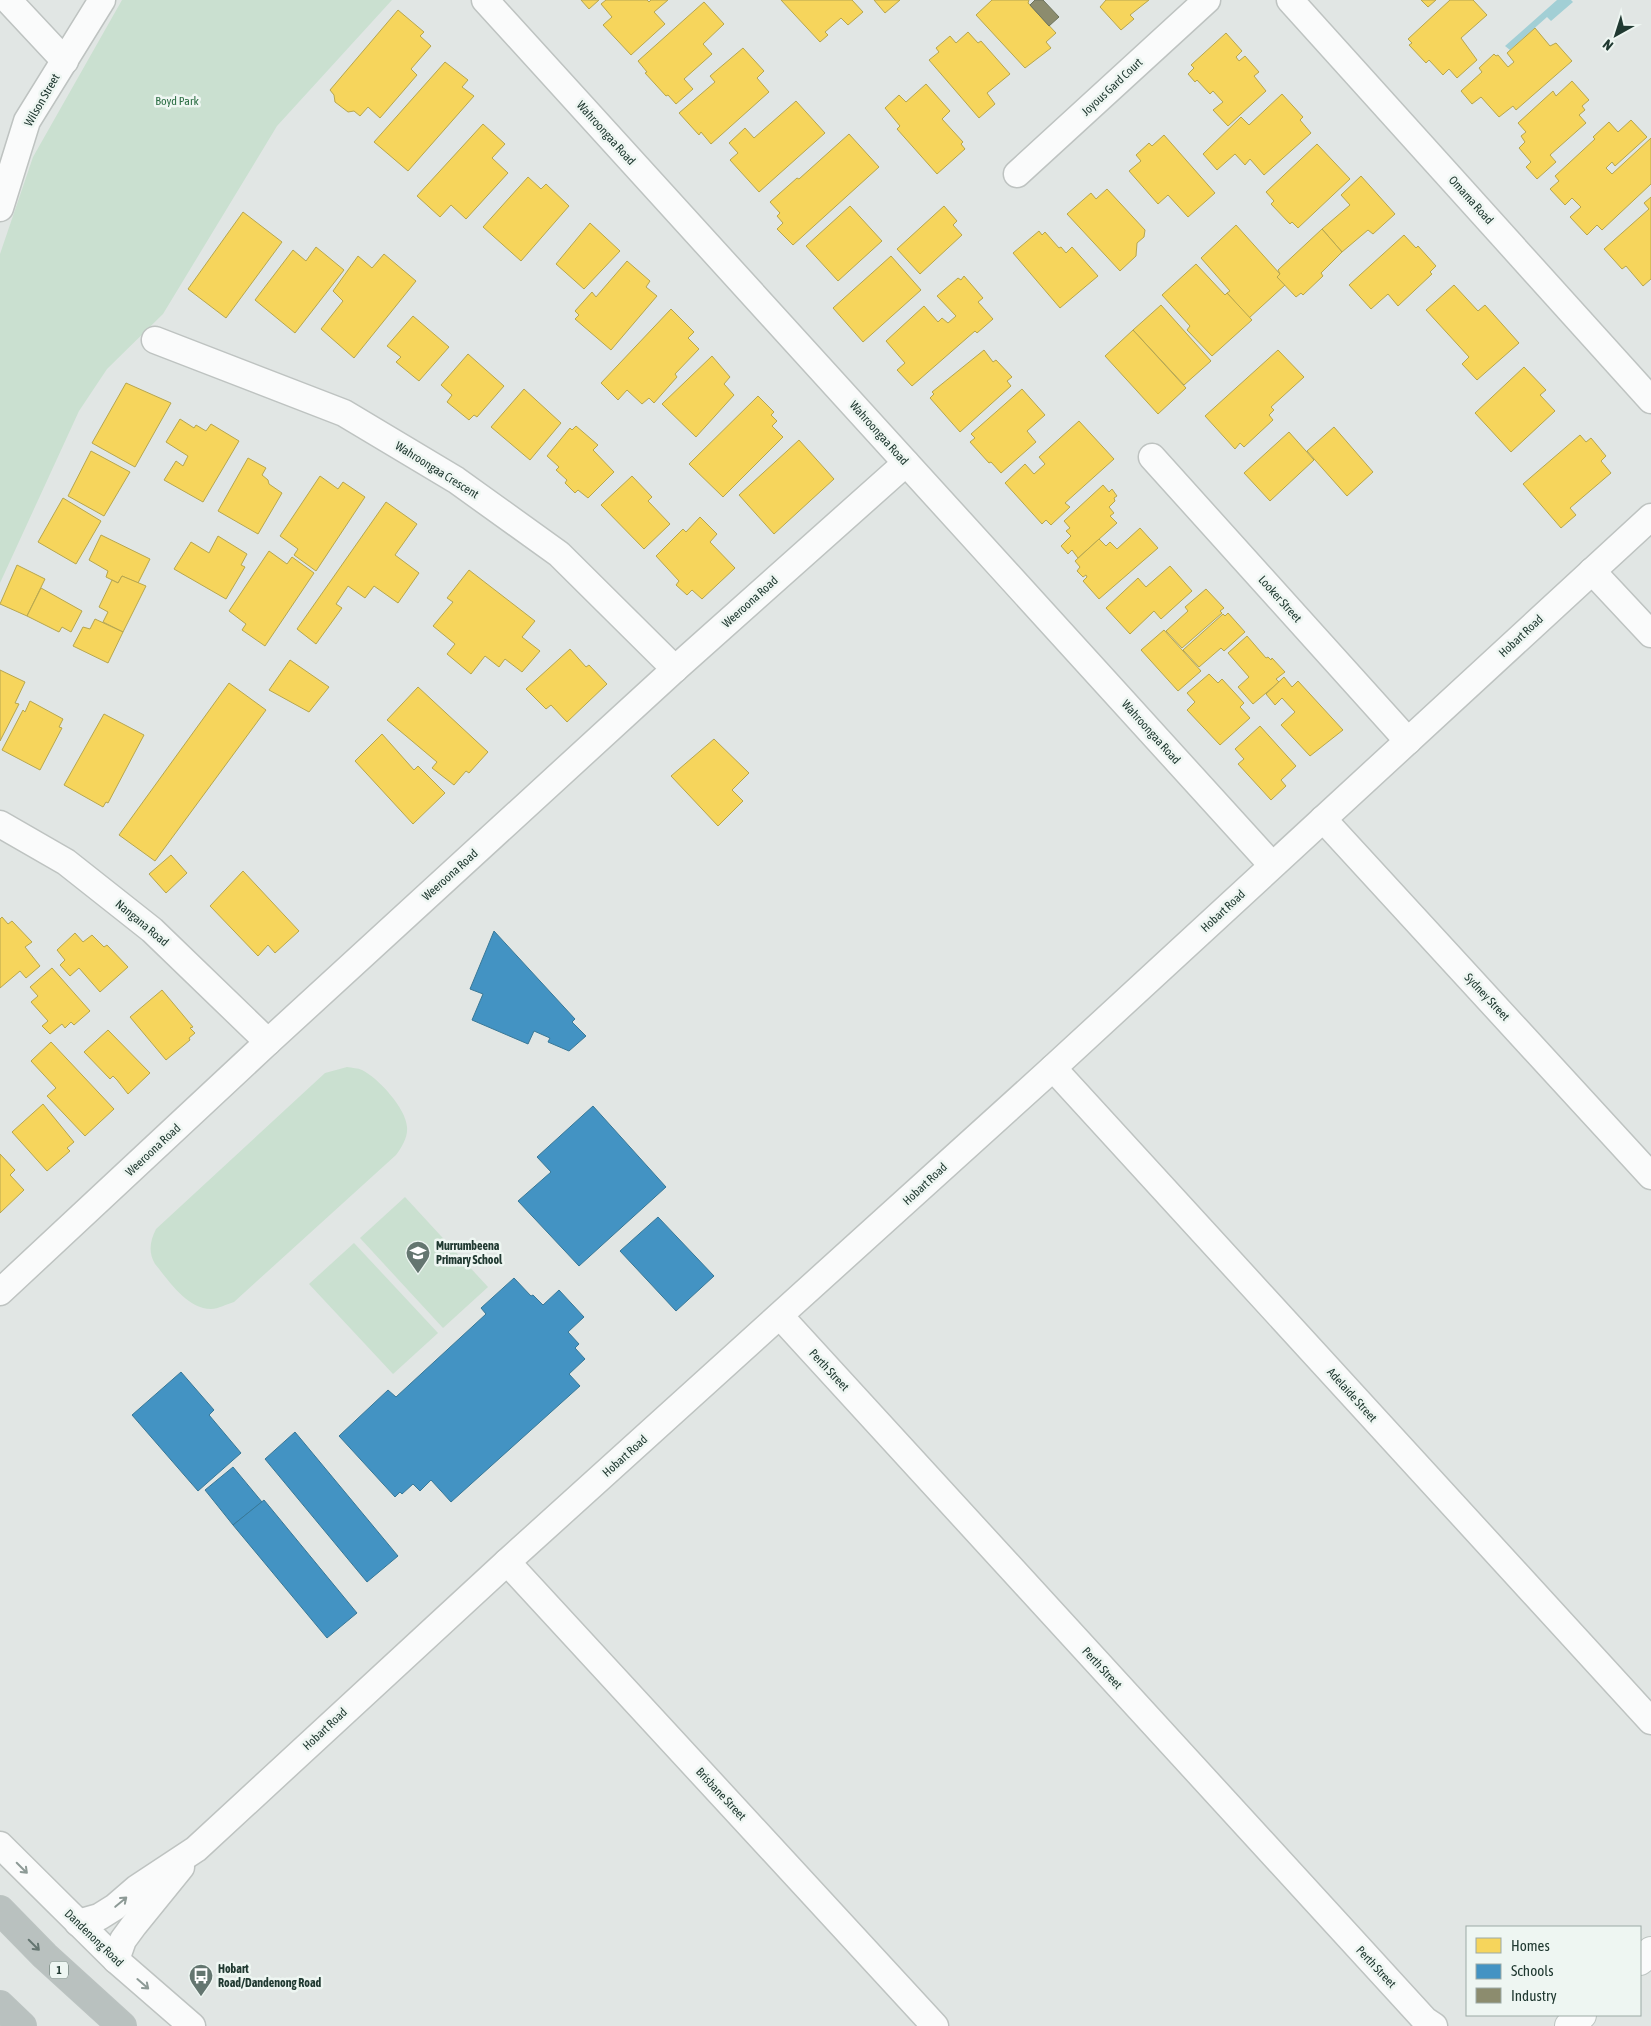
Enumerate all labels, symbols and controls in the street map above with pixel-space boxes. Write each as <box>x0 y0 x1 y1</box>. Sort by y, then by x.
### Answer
north arrow <box>1591 10 1641 60</box>
text: N <box>1600 36 1616 54</box>
street label: Joyous Gard Court <box>1079 55 1146 119</box>
street label: Wilson Street <box>21 71 63 129</box>
park label: Boyd Park <box>155 94 199 108</box>
street label: Wahroongaa Road <box>574 98 638 168</box>
street label: Omama Road <box>1446 173 1496 227</box>
street label: Wahroongaa Road <box>847 398 911 468</box>
street label: Wahroongaa Crescent <box>393 439 482 502</box>
street label: Weeroona Road <box>719 573 781 631</box>
street label: Looker Street <box>1255 573 1305 626</box>
street label: Hobart Road <box>1496 612 1546 660</box>
street label: Wahroongaa Road <box>1119 697 1183 767</box>
street label: Weeroona Road <box>419 846 481 904</box>
street label: Hobart Road <box>1198 887 1248 935</box>
street label: Nangana Road <box>113 897 171 949</box>
street label: Sydney Street <box>1462 970 1513 1024</box>
street label: Weeroona Road <box>123 1121 183 1179</box>
street label: Hobart Road <box>900 1160 950 1208</box>
place label: Murrumbeena Primary School <box>436 1239 503 1267</box>
school or university icon: Murrumbeena Primary School <box>405 1240 431 1274</box>
street label: Perth Street <box>806 1346 852 1394</box>
street label: Adelaide Street <box>1324 1365 1380 1425</box>
street label: Hobart Road <box>600 1432 650 1480</box>
street label: Perth Street <box>1079 1644 1125 1692</box>
street label: Hobart Road <box>300 1705 350 1753</box>
street label: Brisbane Street <box>693 1765 749 1824</box>
one-way arrow <box>16 1862 28 1874</box>
one-way arrow <box>114 1896 127 1908</box>
street label: Dandenong Road <box>62 1906 126 1970</box>
legend <box>1466 1926 1641 2016</box>
text: Homes <box>1511 1937 1550 1954</box>
one-way arrow <box>28 1939 40 1951</box>
street label: Perth Street <box>1353 1943 1399 1991</box>
road number: 1 <box>50 1962 68 1978</box>
place label: Hobart Road/Dandenong Road <box>218 1962 322 1990</box>
text: Schools <box>1511 1962 1554 1979</box>
bus stop icon: Hobart Road/Dandenong Road <box>188 1963 214 1997</box>
one-way arrow <box>136 1978 149 1989</box>
text: Industry <box>1511 1987 1557 2004</box>

